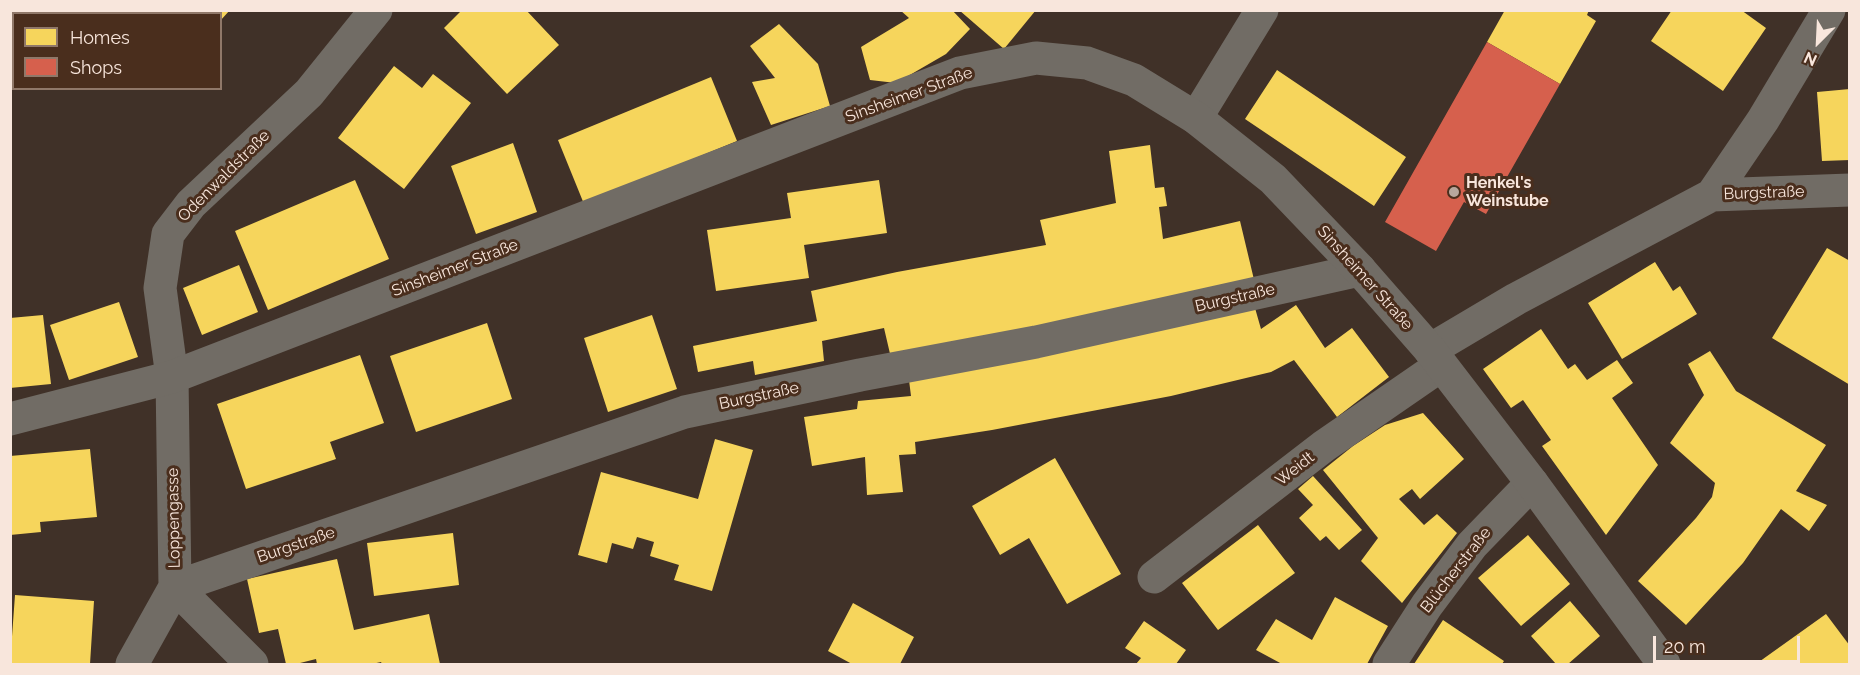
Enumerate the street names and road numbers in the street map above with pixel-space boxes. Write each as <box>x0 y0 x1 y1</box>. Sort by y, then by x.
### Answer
street label: Sinsheimer Straße <box>843 63 975 127</box>
street label: Odenwaldstraße <box>174 126 274 226</box>
street label: Burgstraße <box>1723 182 1805 204</box>
street label: Sinsheimer Straße <box>1313 222 1417 334</box>
street label: Sinsheimer Straße <box>389 235 521 301</box>
street label: Burgstraße <box>1193 280 1277 316</box>
street label: Burgstraße <box>717 378 801 414</box>
street label: Weidt <box>1272 448 1318 490</box>
street label: Loppengasse <box>164 468 184 568</box>
street label: Burgstraße <box>255 523 337 567</box>
street label: Blücherstraße <box>1417 523 1495 617</box>

